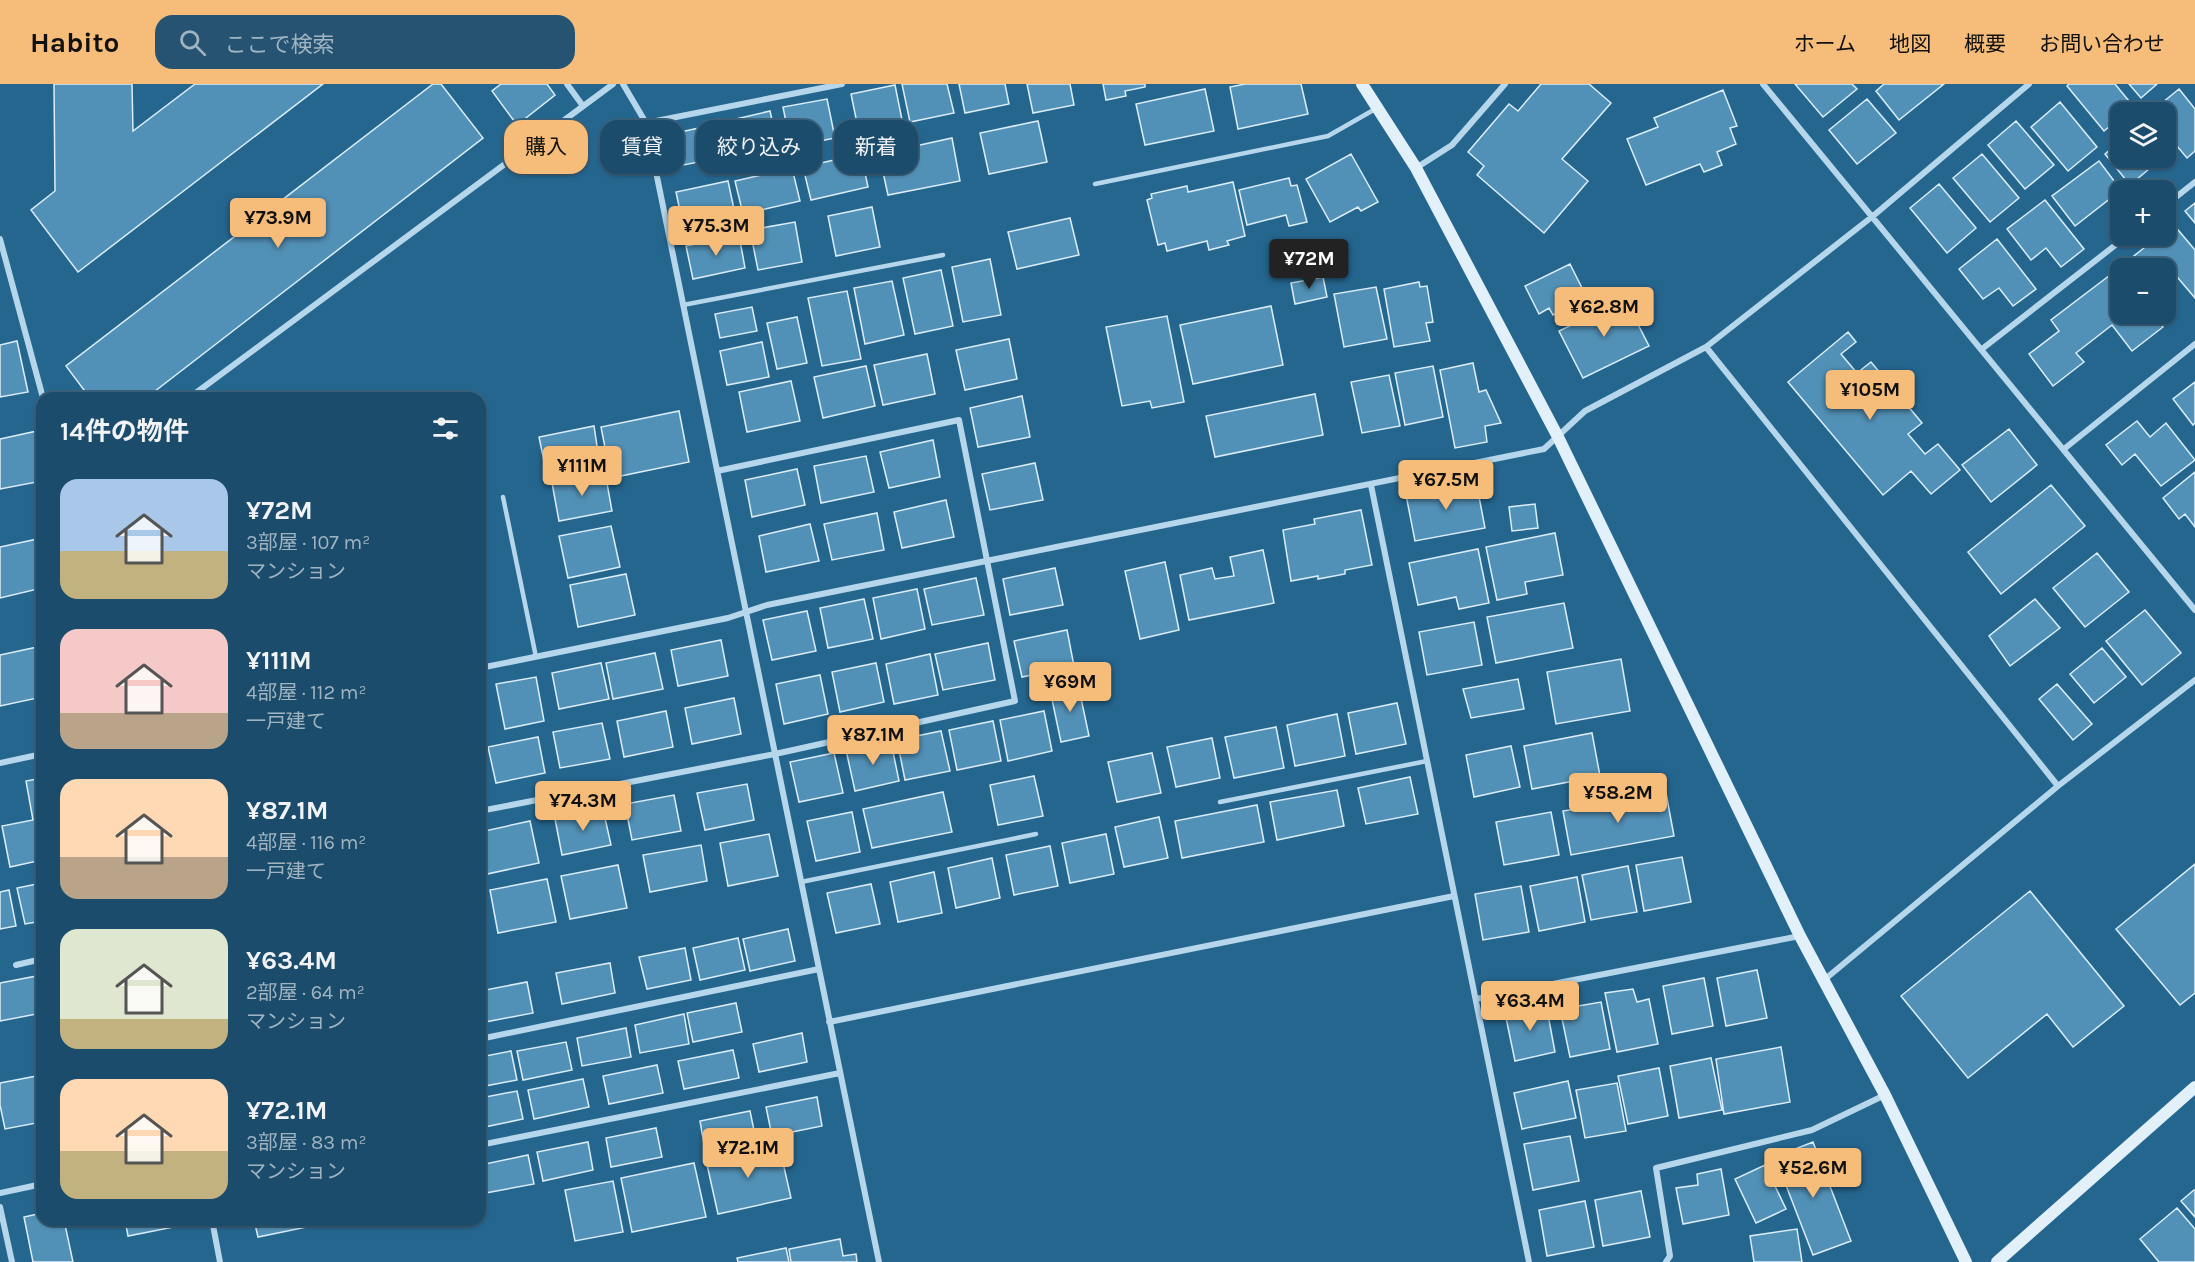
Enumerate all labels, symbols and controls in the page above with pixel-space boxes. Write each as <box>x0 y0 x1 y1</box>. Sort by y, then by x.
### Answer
search box <box>155 15 575 69</box>
text: Habito <box>30 26 119 59</box>
icon: search <box>176 26 209 59</box>
text: ここで検索 <box>224 32 334 58</box>
text: ホーム <box>1794 32 1856 56</box>
text: 地図 <box>1889 32 1931 56</box>
text: 概要 <box>1964 32 2006 56</box>
text: お問い合わせ <box>2039 32 2165 56</box>
map controls <box>2110 102 2176 324</box>
button: layers <box>2110 102 2176 168</box>
chip: 購入 <box>504 120 588 174</box>
chip: 賃貸 <box>600 120 684 174</box>
chip: 絞り込み <box>696 120 822 174</box>
chip: 新着 <box>834 120 918 174</box>
button: + <box>2110 180 2176 246</box>
pin: ¥73.9M <box>229 198 327 249</box>
text: ¥73.9M <box>244 206 312 229</box>
pin: ¥75.3M <box>667 206 765 257</box>
text: ¥75.3M <box>682 214 750 237</box>
pin: ¥72M <box>1273 239 1345 290</box>
text: ¥72M <box>1283 247 1335 270</box>
button: − <box>2110 258 2176 324</box>
pin: ¥62.8M <box>1555 287 1653 338</box>
text: ¥62.8M <box>1569 295 1639 318</box>
pin: ¥105M <box>1828 370 1912 421</box>
text: ¥105M <box>1840 378 1900 401</box>
icon: filters <box>429 412 462 445</box>
text: 14件の物件 <box>60 416 189 447</box>
pin: ¥111M <box>540 446 624 497</box>
text: ¥111M <box>557 454 607 477</box>
pin: ¥67.5M <box>1397 460 1495 511</box>
text: ¥67.5M <box>1412 468 1480 491</box>
text: ¥72M <box>246 495 313 526</box>
icon: home <box>108 503 180 575</box>
text: 3部屋 · 107 m² <box>246 531 370 554</box>
text: マンション <box>246 560 346 583</box>
text: ¥111M <box>246 645 312 676</box>
icon: home <box>108 653 180 725</box>
pin: ¥69M <box>1034 662 1106 713</box>
text: ¥69M <box>1043 670 1097 693</box>
text: 4部屋 · 112 m² <box>246 681 367 704</box>
text: 一戸建て <box>246 710 326 733</box>
pin: ¥87.1M <box>824 715 922 766</box>
text: ¥87.1M <box>841 723 905 746</box>
pin: ¥58.2M <box>1569 773 1667 824</box>
pin: ¥74.3M <box>534 781 632 832</box>
text: ¥58.2M <box>1583 781 1653 804</box>
text: ¥74.3M <box>549 789 617 812</box>
text: ¥87.1M <box>246 795 329 826</box>
icon: home <box>108 803 180 875</box>
text: 4部屋 · 116 m² <box>246 831 366 854</box>
text: 一戸建て <box>246 860 326 883</box>
text: ¥63.4M <box>246 945 337 976</box>
icon: home <box>108 953 180 1025</box>
text: 2部屋 · 64 m² <box>246 981 365 1004</box>
pin: ¥63.4M <box>1481 981 1579 1032</box>
text: ¥63.4M <box>1495 989 1565 1012</box>
text: マンション <box>246 1010 346 1033</box>
text: ¥72.1M <box>246 1095 328 1126</box>
icon: home <box>108 1103 180 1175</box>
pin: ¥72.1M <box>699 1128 797 1179</box>
text: 3部屋 · 83 m² <box>246 1131 366 1154</box>
text: ¥72.1M <box>717 1136 779 1159</box>
pin: ¥52.6M <box>1764 1148 1862 1199</box>
text: ¥52.6M <box>1778 1156 1848 1179</box>
text: マンション <box>246 1160 346 1183</box>

